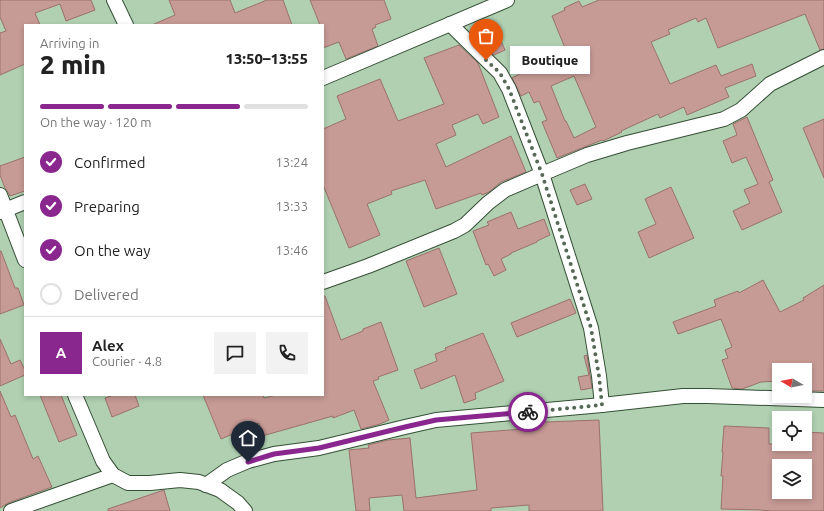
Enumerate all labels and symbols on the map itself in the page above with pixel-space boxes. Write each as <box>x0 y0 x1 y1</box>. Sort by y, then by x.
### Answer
pin <box>469 19 503 60</box>
callout: Boutique <box>510 46 590 74</box>
north arrow <box>772 363 812 403</box>
courier <box>508 392 548 432</box>
pin <box>231 421 265 462</box>

